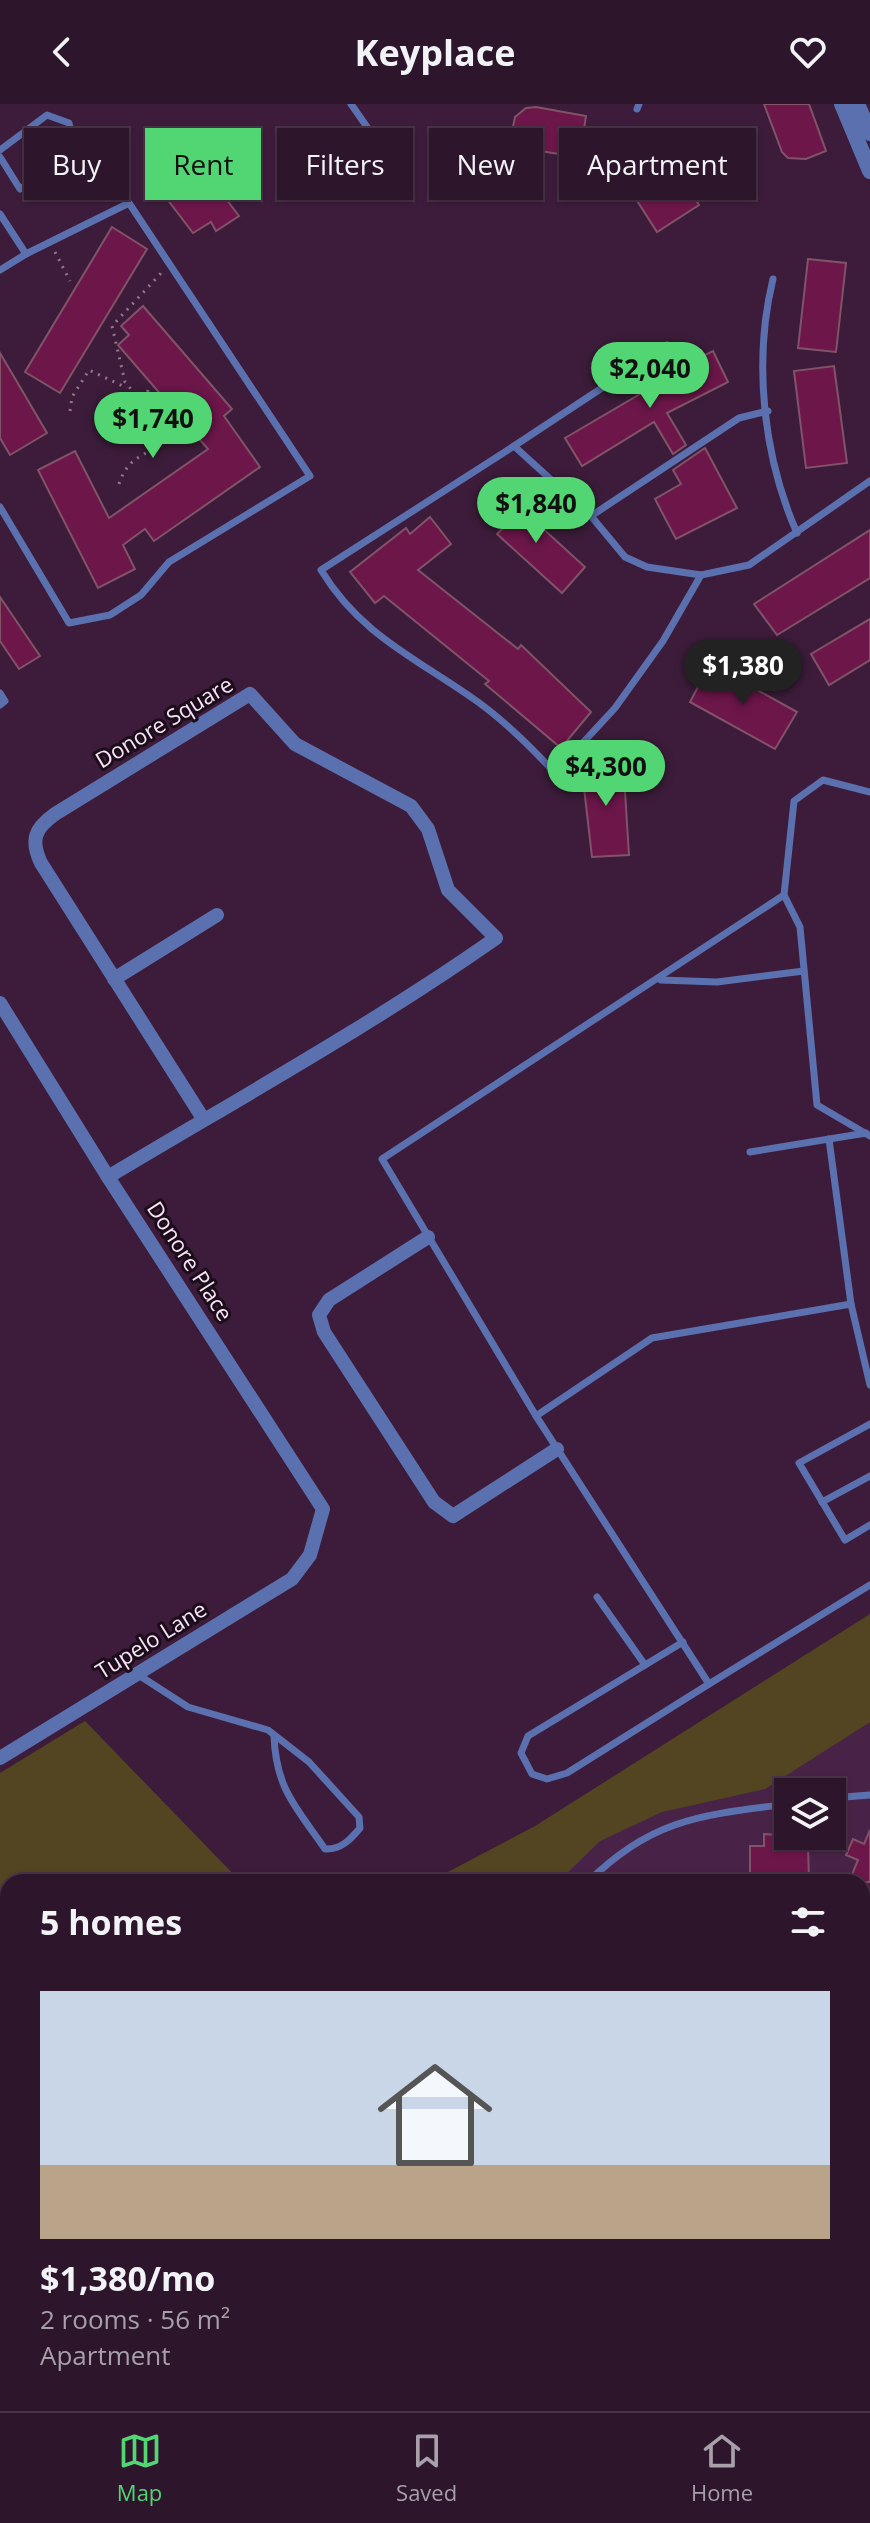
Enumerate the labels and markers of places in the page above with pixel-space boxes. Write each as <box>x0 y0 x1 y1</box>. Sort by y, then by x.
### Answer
pin: $2,040 <box>585 342 715 410</box>
pin: $1,740 <box>88 392 218 460</box>
pin: $1,840 <box>471 477 601 545</box>
pin: $1,380 <box>678 639 808 707</box>
pin: $4,300 <box>541 740 671 808</box>

